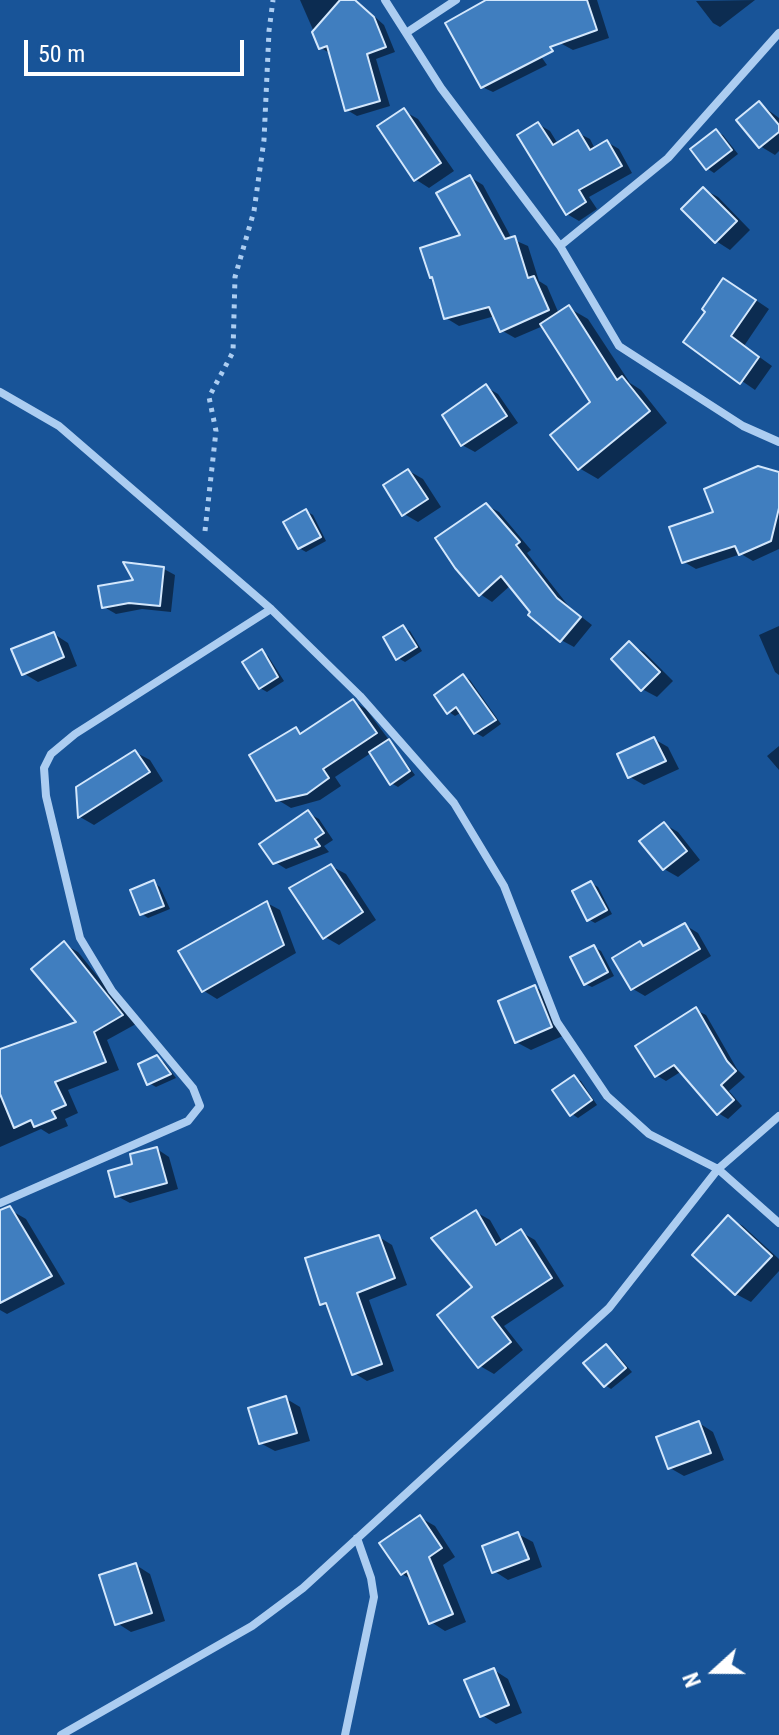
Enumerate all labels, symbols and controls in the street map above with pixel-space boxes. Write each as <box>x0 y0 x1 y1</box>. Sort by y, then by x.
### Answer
scale bar <box>28 24 248 74</box>
text: 50 m <box>38 40 85 68</box>
north arrow <box>675 1631 755 1711</box>
text: N <box>678 1669 706 1691</box>

